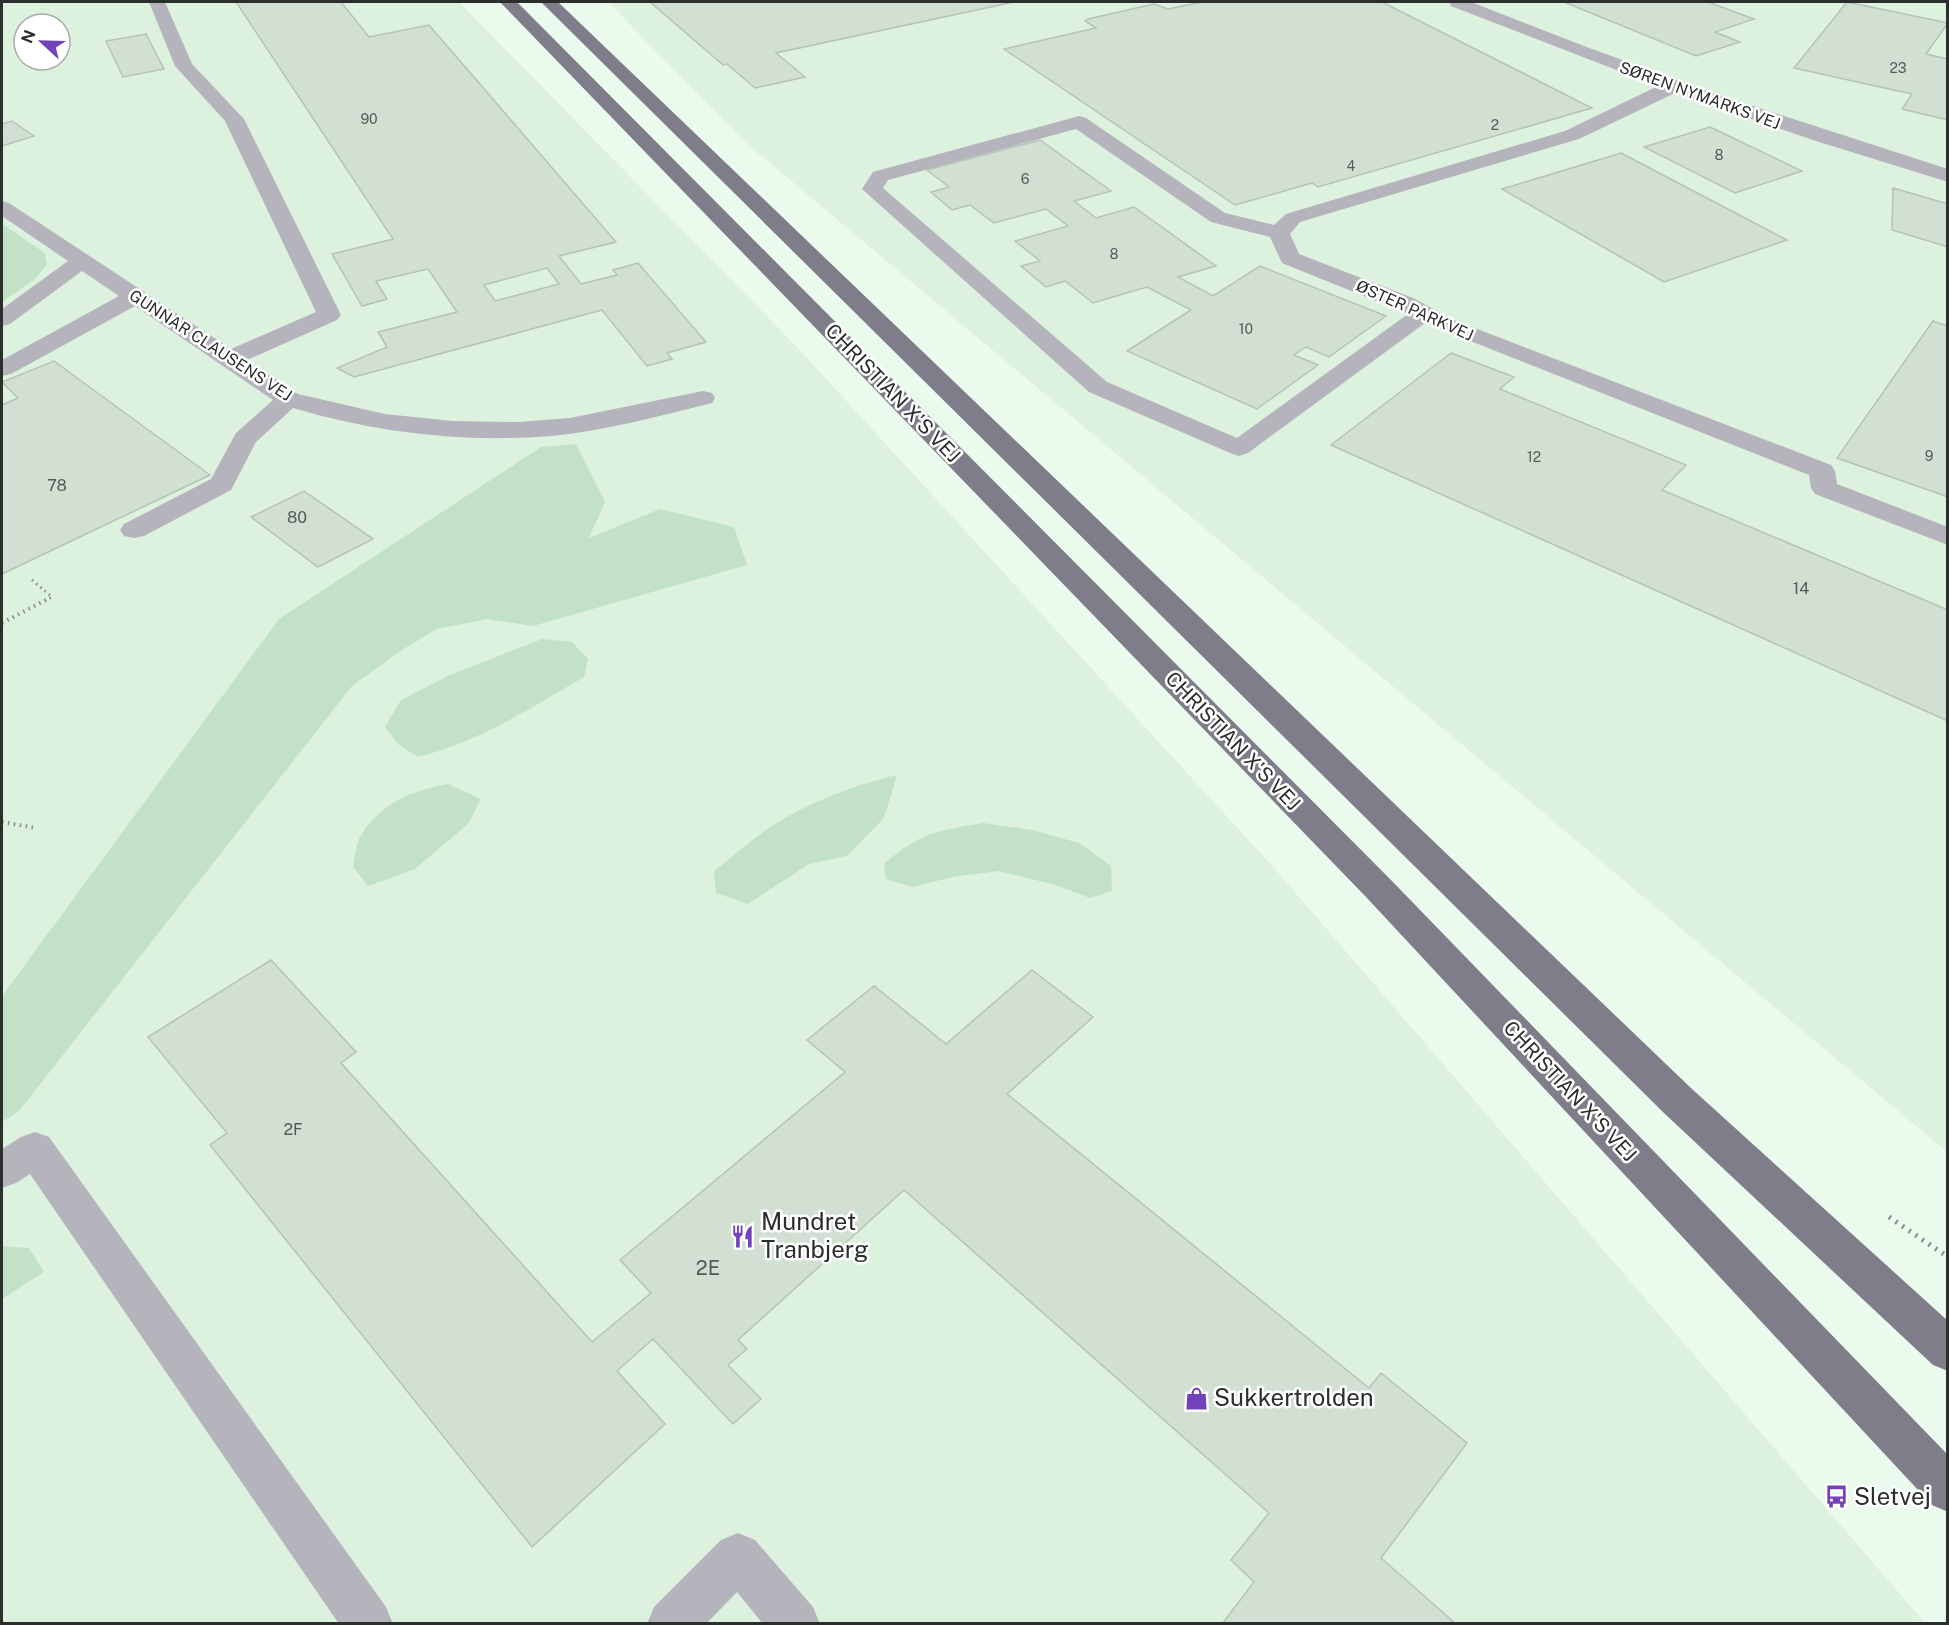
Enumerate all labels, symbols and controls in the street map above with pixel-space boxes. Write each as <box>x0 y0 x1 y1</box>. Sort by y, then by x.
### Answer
north arrow <box>12 12 72 72</box>
text: N <box>17 27 40 46</box>
street label: SØREN NYMARKS VEJ <box>1617 58 1783 133</box>
house number: 23 <box>1889 60 1907 76</box>
house number: 90 <box>360 111 378 127</box>
house number: 2 <box>1491 117 1499 133</box>
house number: 8 <box>1714 147 1724 163</box>
house number: 4 <box>1347 158 1356 174</box>
house number: 6 <box>1021 171 1030 187</box>
house number: 8 <box>1109 246 1119 262</box>
street label: ØSTER PARKVEJ <box>1353 276 1476 345</box>
street label: GUNNAR CLAUSENS VEJ <box>126 286 296 405</box>
street label: CHRISTIAN X'S VEJ <box>821 319 965 467</box>
house number: 10 <box>1239 321 1253 337</box>
house number: 9 <box>1925 448 1934 464</box>
house number: 12 <box>1527 449 1541 465</box>
house number: 78 <box>47 476 67 495</box>
house number: 80 <box>287 508 307 527</box>
house number: 14 <box>1793 579 1809 598</box>
street label: CHRISTIAN X'S VEJ <box>1161 667 1305 815</box>
street label: CHRISTIAN X'S VEJ <box>1499 1016 1641 1166</box>
house number: 2F <box>283 1120 303 1139</box>
place label: Mundret Tranbjerg <box>761 1207 869 1263</box>
restaurant icon: Mundret Tranbjerg <box>730 1223 756 1249</box>
house number: 2E <box>696 1256 720 1280</box>
place label: Sukkertrolden <box>1214 1383 1374 1411</box>
shop icon: Sukkertrolden <box>1183 1385 1209 1411</box>
place label: Sletvej <box>1854 1482 1931 1510</box>
bus stop icon: Sletvej <box>1823 1484 1849 1510</box>

